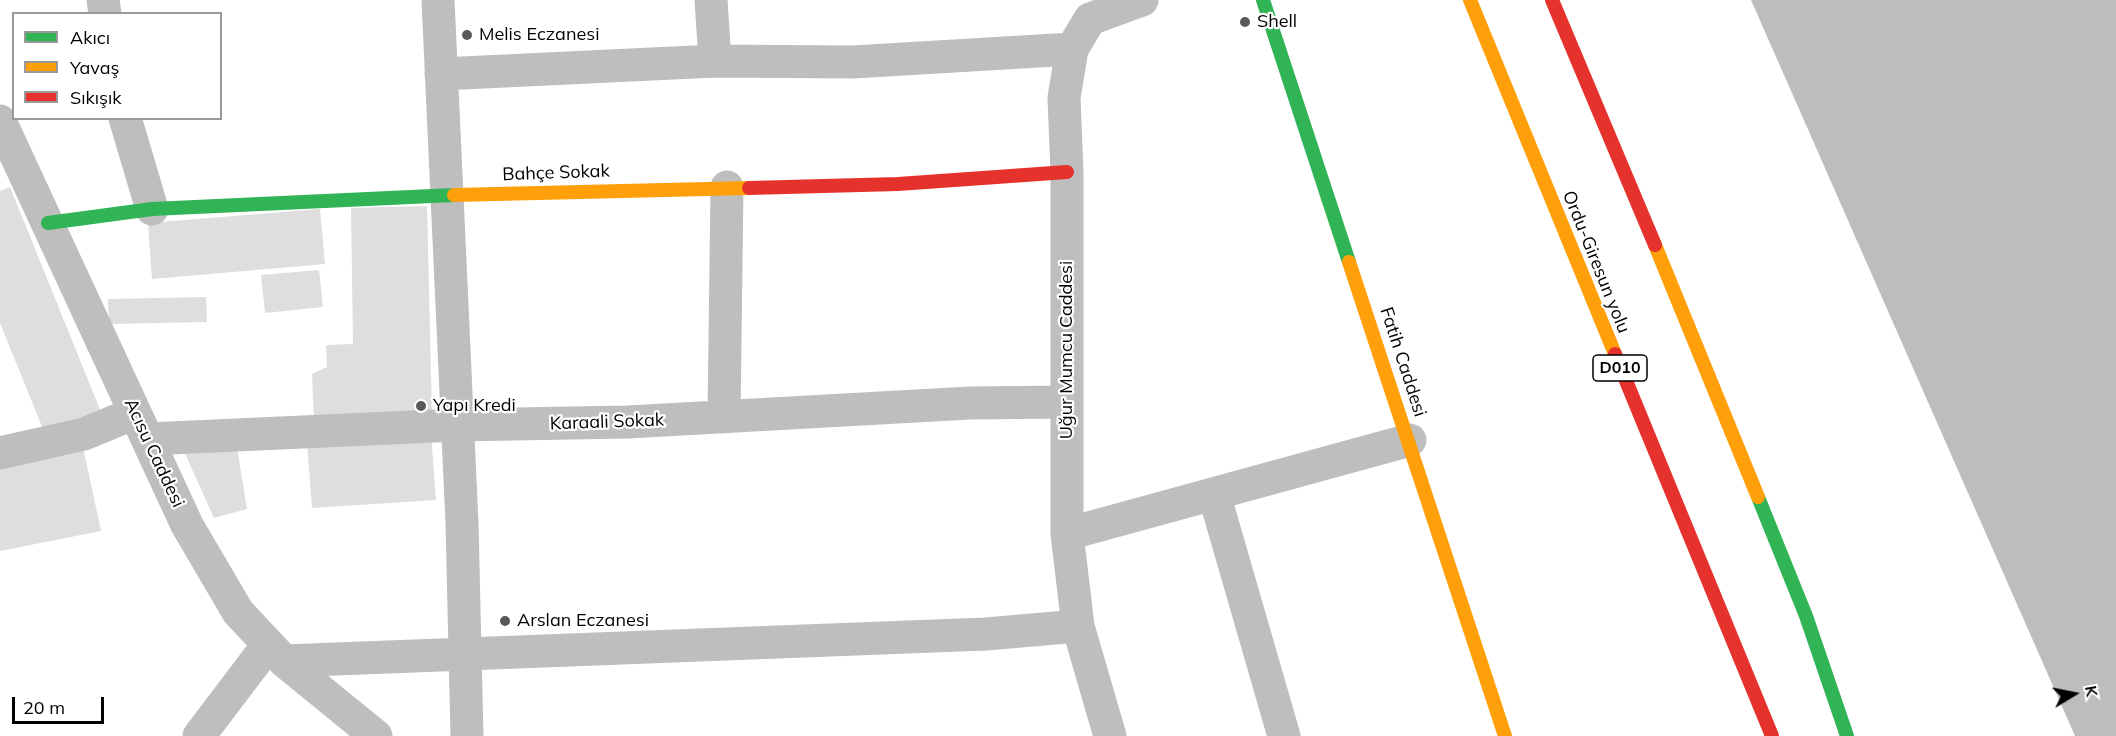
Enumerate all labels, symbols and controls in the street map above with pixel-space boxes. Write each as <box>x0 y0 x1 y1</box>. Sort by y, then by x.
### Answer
place label: Shell <box>1257 11 1297 33</box>
legend <box>12 12 222 120</box>
marker: Shell <box>1238 15 1252 29</box>
place label: Melis Eczanesi <box>479 24 599 46</box>
text: Akıcı <box>70 26 110 49</box>
marker: Melis Eczanesi <box>460 28 474 42</box>
text: Yavaş <box>70 56 119 79</box>
text: Sıkışık <box>70 86 122 109</box>
street label: Bahçe Sokak <box>502 160 610 186</box>
street label: Ordu-Giresun yolu <box>1558 188 1634 336</box>
street label: Uğur Mumcu Caddesi <box>1056 261 1078 439</box>
street label: Fatih Caddesi <box>1375 305 1431 419</box>
road number: D010 <box>1593 355 1647 381</box>
street label: Acısu Caddesi <box>119 395 189 511</box>
place label: Yapı Kredi <box>433 395 516 417</box>
marker: Yapı Kredi <box>414 399 428 413</box>
street label: Karaali Sokak <box>550 409 664 435</box>
place label: Arslan Eczanesi <box>517 610 649 632</box>
marker: Arslan Eczanesi <box>498 614 512 628</box>
north arrow <box>2044 664 2104 724</box>
text: K <box>2081 684 2102 698</box>
scale bar <box>15 685 106 723</box>
text: 20 m <box>23 696 65 719</box>

